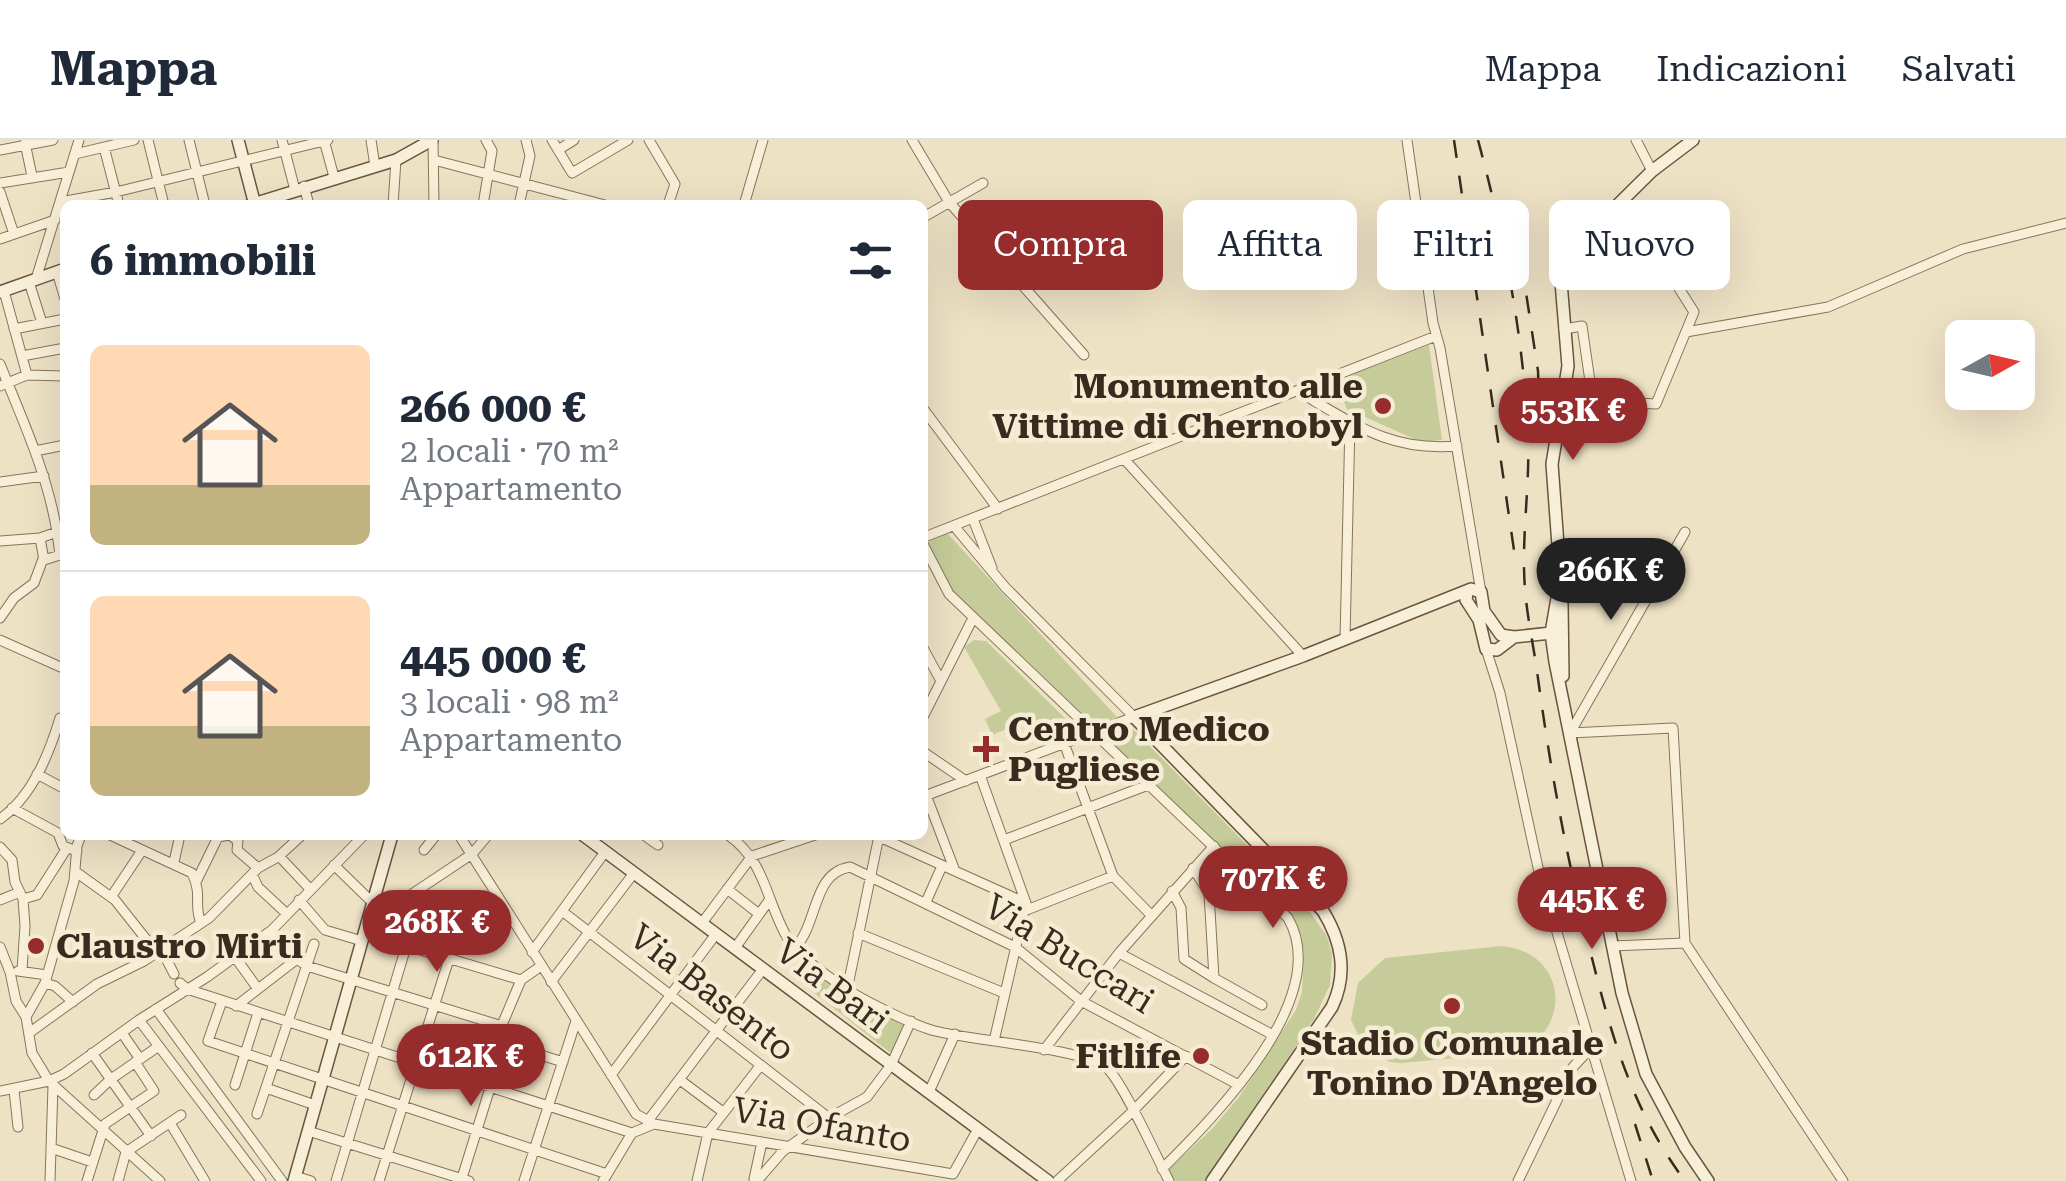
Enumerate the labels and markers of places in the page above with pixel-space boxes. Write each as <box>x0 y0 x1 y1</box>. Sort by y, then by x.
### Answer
place label: Monumento alle Vittime di Chernobyl <box>992 366 1363 447</box>
pin: 553K € <box>1492 378 1654 463</box>
marker: Monumento alle Vittime di Chernobyl <box>1372 395 1394 417</box>
pin: 266K € <box>1530 538 1692 623</box>
place label: Centro Medico Pugliese <box>1008 709 1270 790</box>
marker: Centro Medico Pugliese <box>973 736 999 762</box>
pin: 707K € <box>1192 846 1354 931</box>
pin: 445K € <box>1511 867 1673 952</box>
pin: 268K € <box>356 890 518 975</box>
place label: Claustro Mirti <box>56 926 303 967</box>
marker: Claustro Mirti <box>25 935 47 957</box>
marker: Stadio Comunale Tonino D'Angelo <box>1441 995 1463 1017</box>
place label: Stadio Comunale Tonino D'Angelo <box>1300 1023 1604 1104</box>
pin: 612K € <box>390 1024 552 1109</box>
place label: Fitlife <box>1075 1036 1181 1077</box>
marker: Fitlife <box>1190 1045 1212 1067</box>

